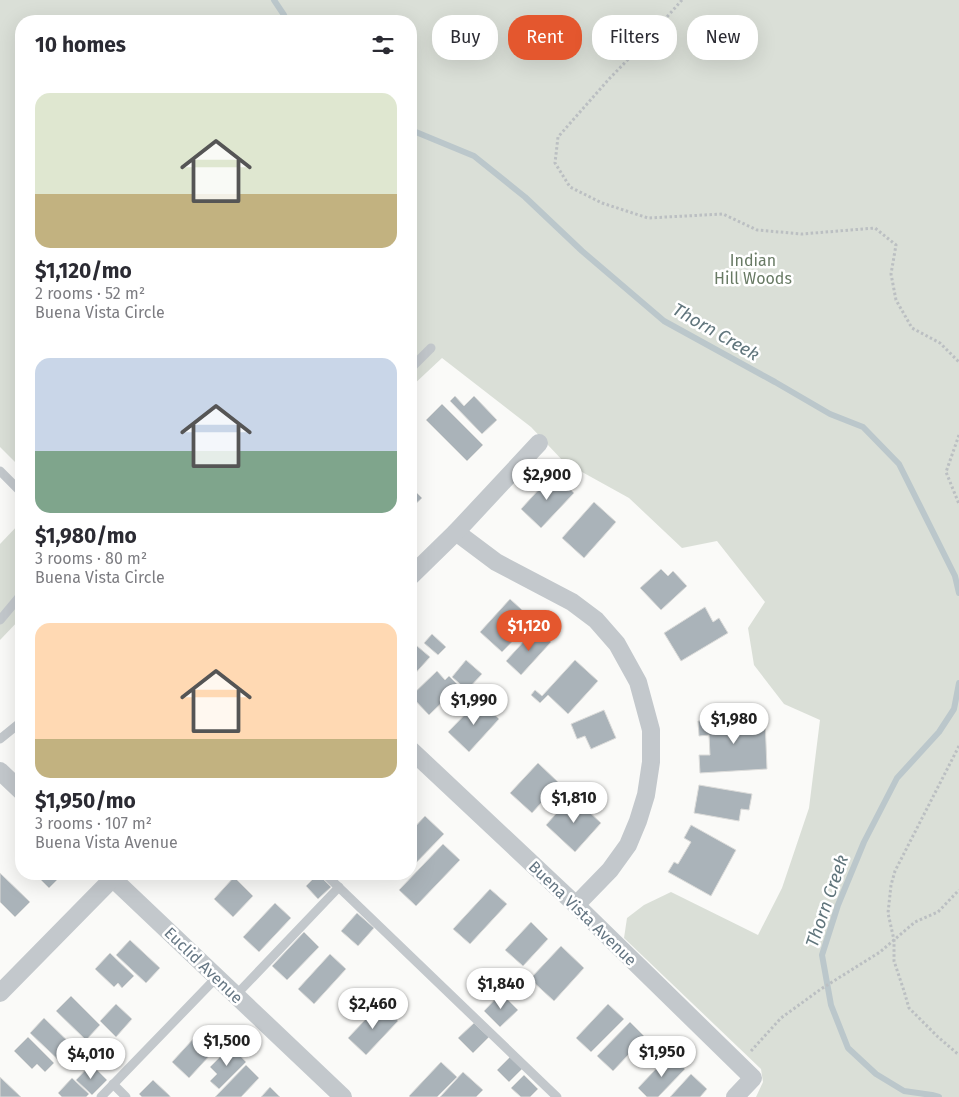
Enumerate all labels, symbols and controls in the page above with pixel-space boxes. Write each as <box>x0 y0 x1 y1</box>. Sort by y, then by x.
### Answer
chip: Buy <box>432 15 498 60</box>
chip: Rent <box>508 15 582 60</box>
chip: Filters <box>592 15 677 60</box>
chip: New <box>687 15 758 60</box>
icon: filters <box>369 31 397 59</box>
text: 10 homes <box>35 32 126 58</box>
icon: home <box>171 126 261 216</box>
park label: Indian Hill Woods <box>714 251 792 288</box>
text: $1,120/mo <box>35 258 132 284</box>
text: 2 rooms · 52 m² <box>35 284 145 303</box>
water label: Thorn Creek <box>669 298 763 366</box>
text: Buena Vista Circle <box>35 303 165 322</box>
icon: home <box>171 391 261 481</box>
pin: $2,900 <box>506 458 588 501</box>
text: $2,900 <box>523 465 571 484</box>
text: $1,980/mo <box>35 523 137 549</box>
text: 3 rooms · 80 m² <box>35 549 147 568</box>
text: Buena Vista Circle <box>35 568 165 587</box>
pin: $1,120 <box>488 610 570 652</box>
text: $1,120 <box>508 616 550 635</box>
icon: home <box>171 656 261 746</box>
pin: $1,990 <box>433 684 515 726</box>
text: $1,990 <box>451 690 497 709</box>
pin: $1,980 <box>693 702 775 745</box>
text: $1,980 <box>711 709 757 728</box>
pin: $1,810 <box>533 782 615 824</box>
text: $1,950/mo <box>35 788 136 814</box>
text: $1,810 <box>551 788 597 807</box>
text: 3 rooms · 107 m² <box>35 814 152 833</box>
text: Buena Vista Avenue <box>35 833 178 852</box>
water label: Thorn Creek <box>801 852 853 950</box>
street label: Buena Vista Avenue <box>525 857 641 970</box>
street label: Euclid Avenue <box>161 923 247 1007</box>
pin: $1,840 <box>460 968 542 1010</box>
text: $1,840 <box>477 974 525 993</box>
pin: $2,460 <box>332 988 414 1030</box>
text: $2,460 <box>349 994 397 1013</box>
pin: $1,500 <box>186 1024 268 1067</box>
text: $1,500 <box>204 1031 250 1050</box>
pin: $1,950 <box>621 1036 703 1078</box>
pin: $4,010 <box>50 1038 132 1080</box>
text: $1,950 <box>639 1042 685 1061</box>
text: $4,010 <box>67 1044 115 1063</box>

